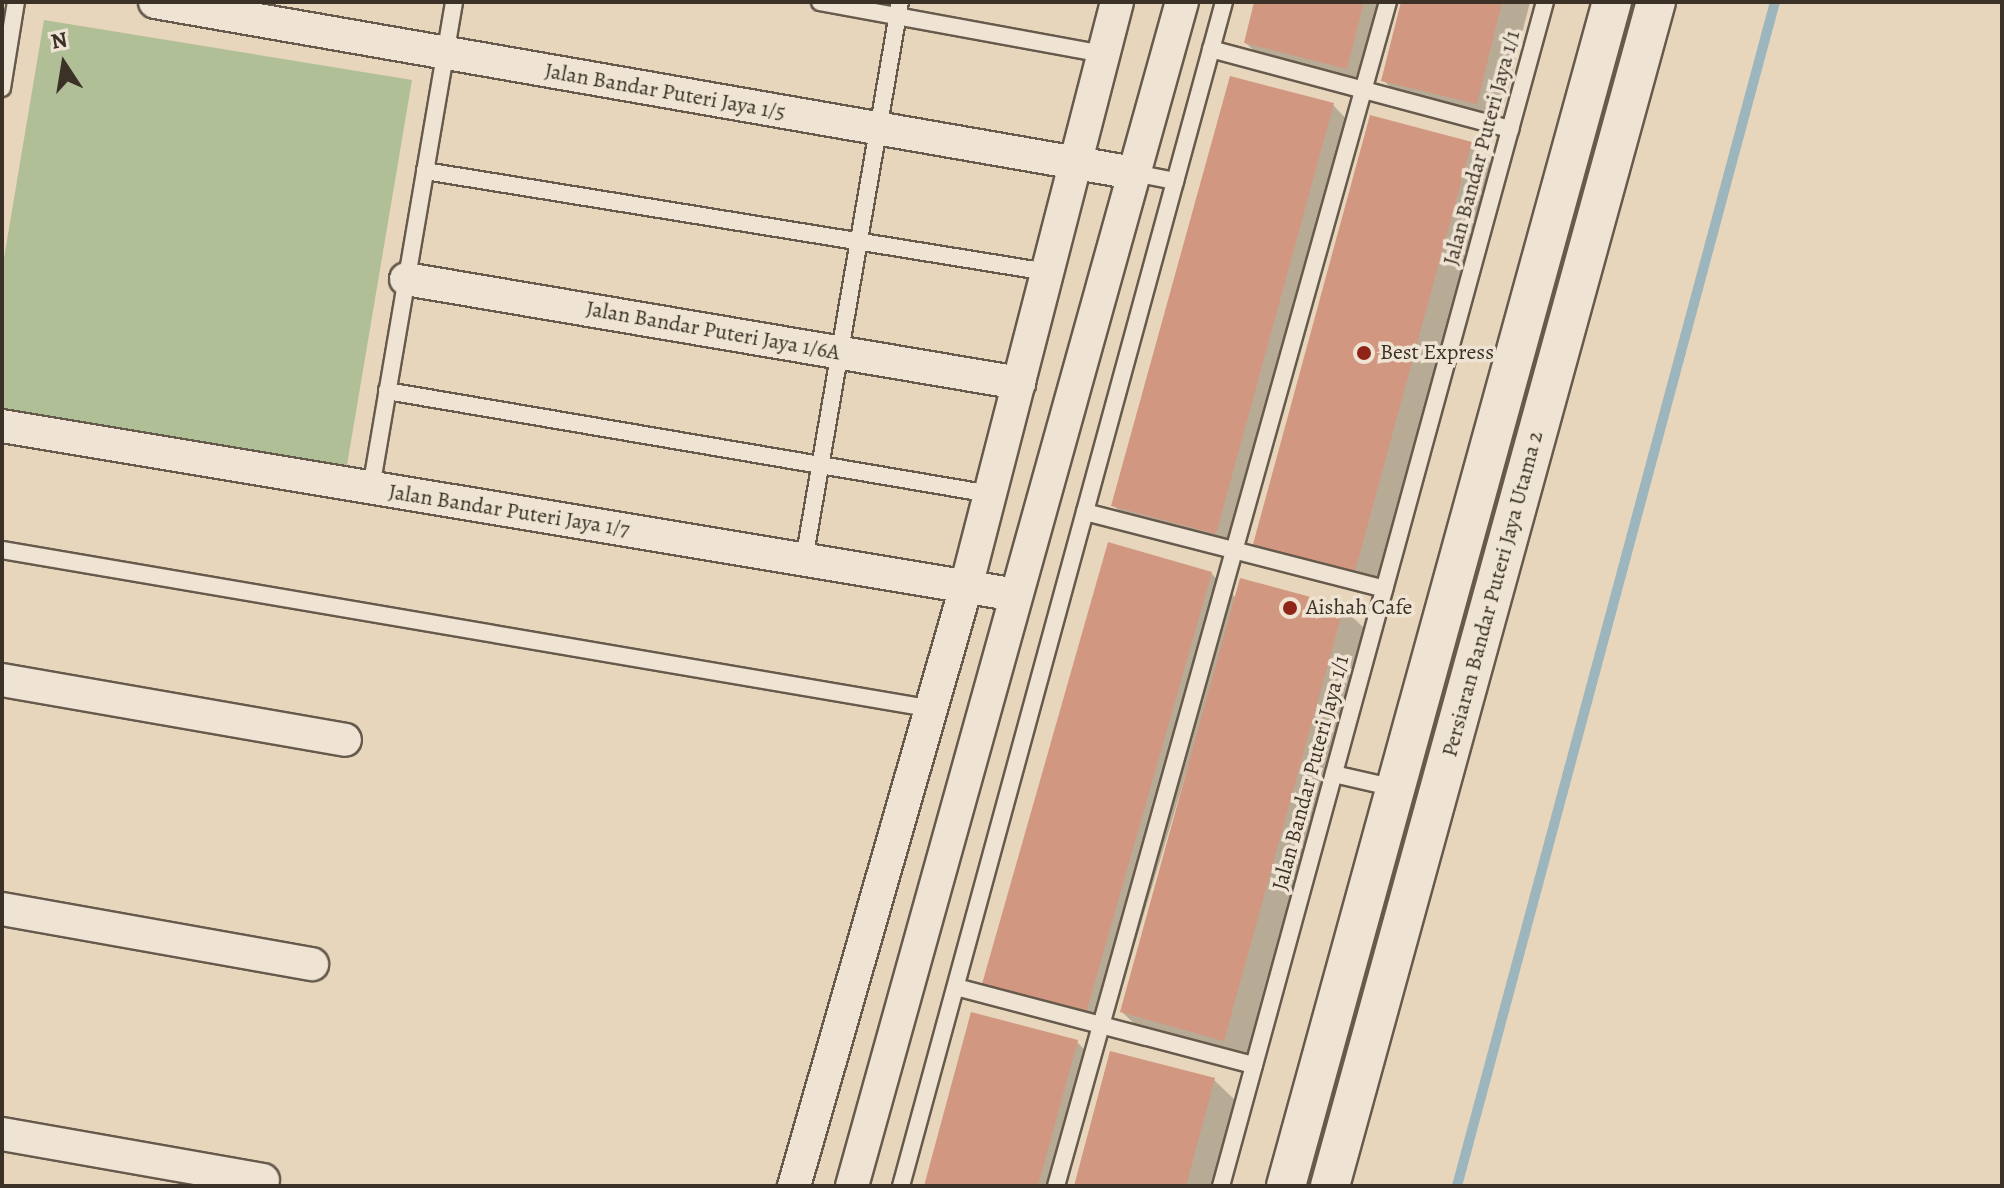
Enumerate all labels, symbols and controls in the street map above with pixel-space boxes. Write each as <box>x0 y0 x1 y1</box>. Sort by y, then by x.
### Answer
north arrow <box>24 24 104 104</box>
text: N <box>48 24 70 57</box>
street label: Jalan Bandar Puteri Jaya 1/1 <box>1438 28 1526 268</box>
street label: Jalan Bandar Puteri Jaya 1/5 <box>543 58 787 126</box>
street label: Jalan Bandar Puteri Jaya 1/6A <box>584 296 842 366</box>
place label: Best Express <box>1380 340 1494 366</box>
marker: Best Express <box>1355 344 1373 362</box>
street label: Persiaran Bandar Puteri Jaya Utama 2 <box>1437 428 1549 760</box>
street label: Jalan Bandar Puteri Jaya 1/7 <box>387 479 631 543</box>
place label: Aishah Cafe <box>1306 595 1412 621</box>
marker: Aishah Cafe <box>1281 599 1299 617</box>
street label: Jalan Bandar Puteri Jaya 1/1 <box>1267 653 1355 893</box>

